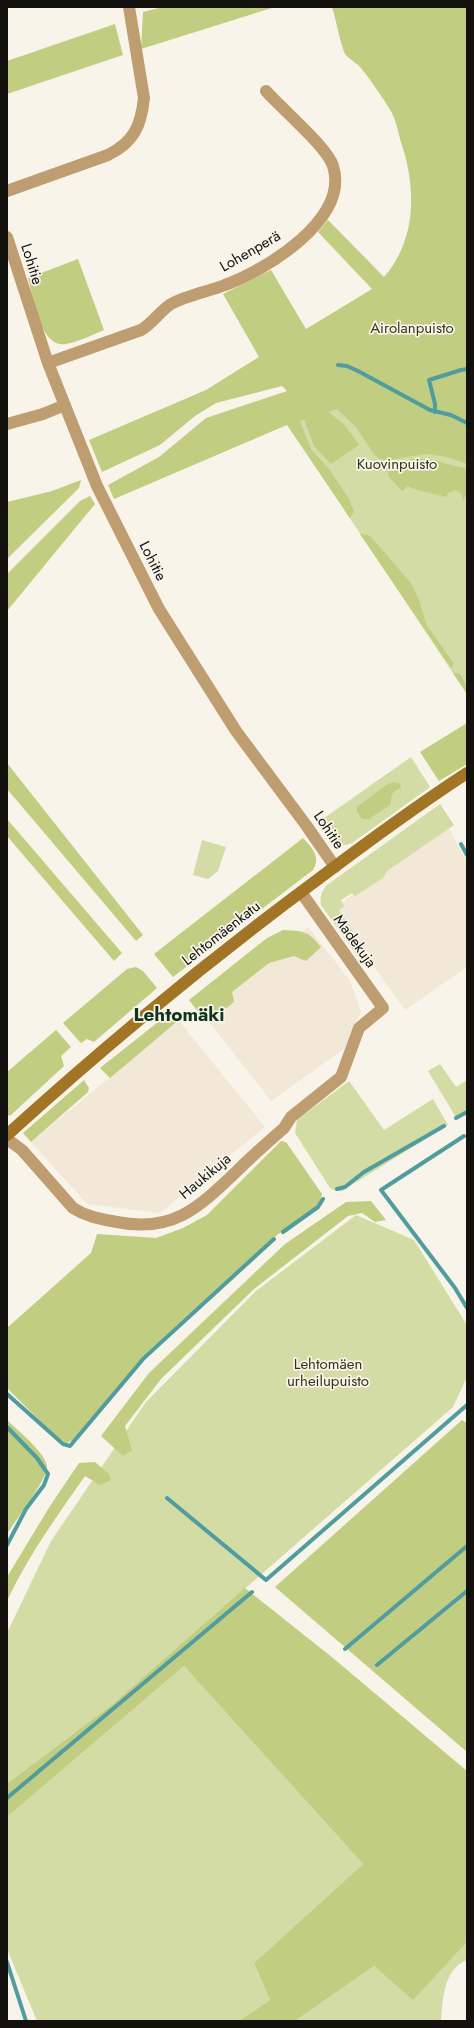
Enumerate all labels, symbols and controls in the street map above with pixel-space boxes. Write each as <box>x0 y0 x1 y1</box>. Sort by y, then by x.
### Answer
street label: Lohenperä <box>215 225 285 277</box>
street label: Lohitie <box>15 241 49 288</box>
park label: Airolanpuisto <box>370 317 454 339</box>
park label: Kuovinpuisto <box>357 453 437 475</box>
street label: Lohitie <box>134 537 172 585</box>
street label: Lohitie <box>308 806 350 854</box>
street label: Lehtomäenkatu <box>177 895 265 971</box>
street label: Madekuja <box>328 910 382 972</box>
district label: Lehtomäki <box>133 1001 225 1028</box>
street label: Haukikuja <box>174 1148 236 1204</box>
park label: Lehtomäen urheilupuisto <box>287 1353 369 1392</box>

